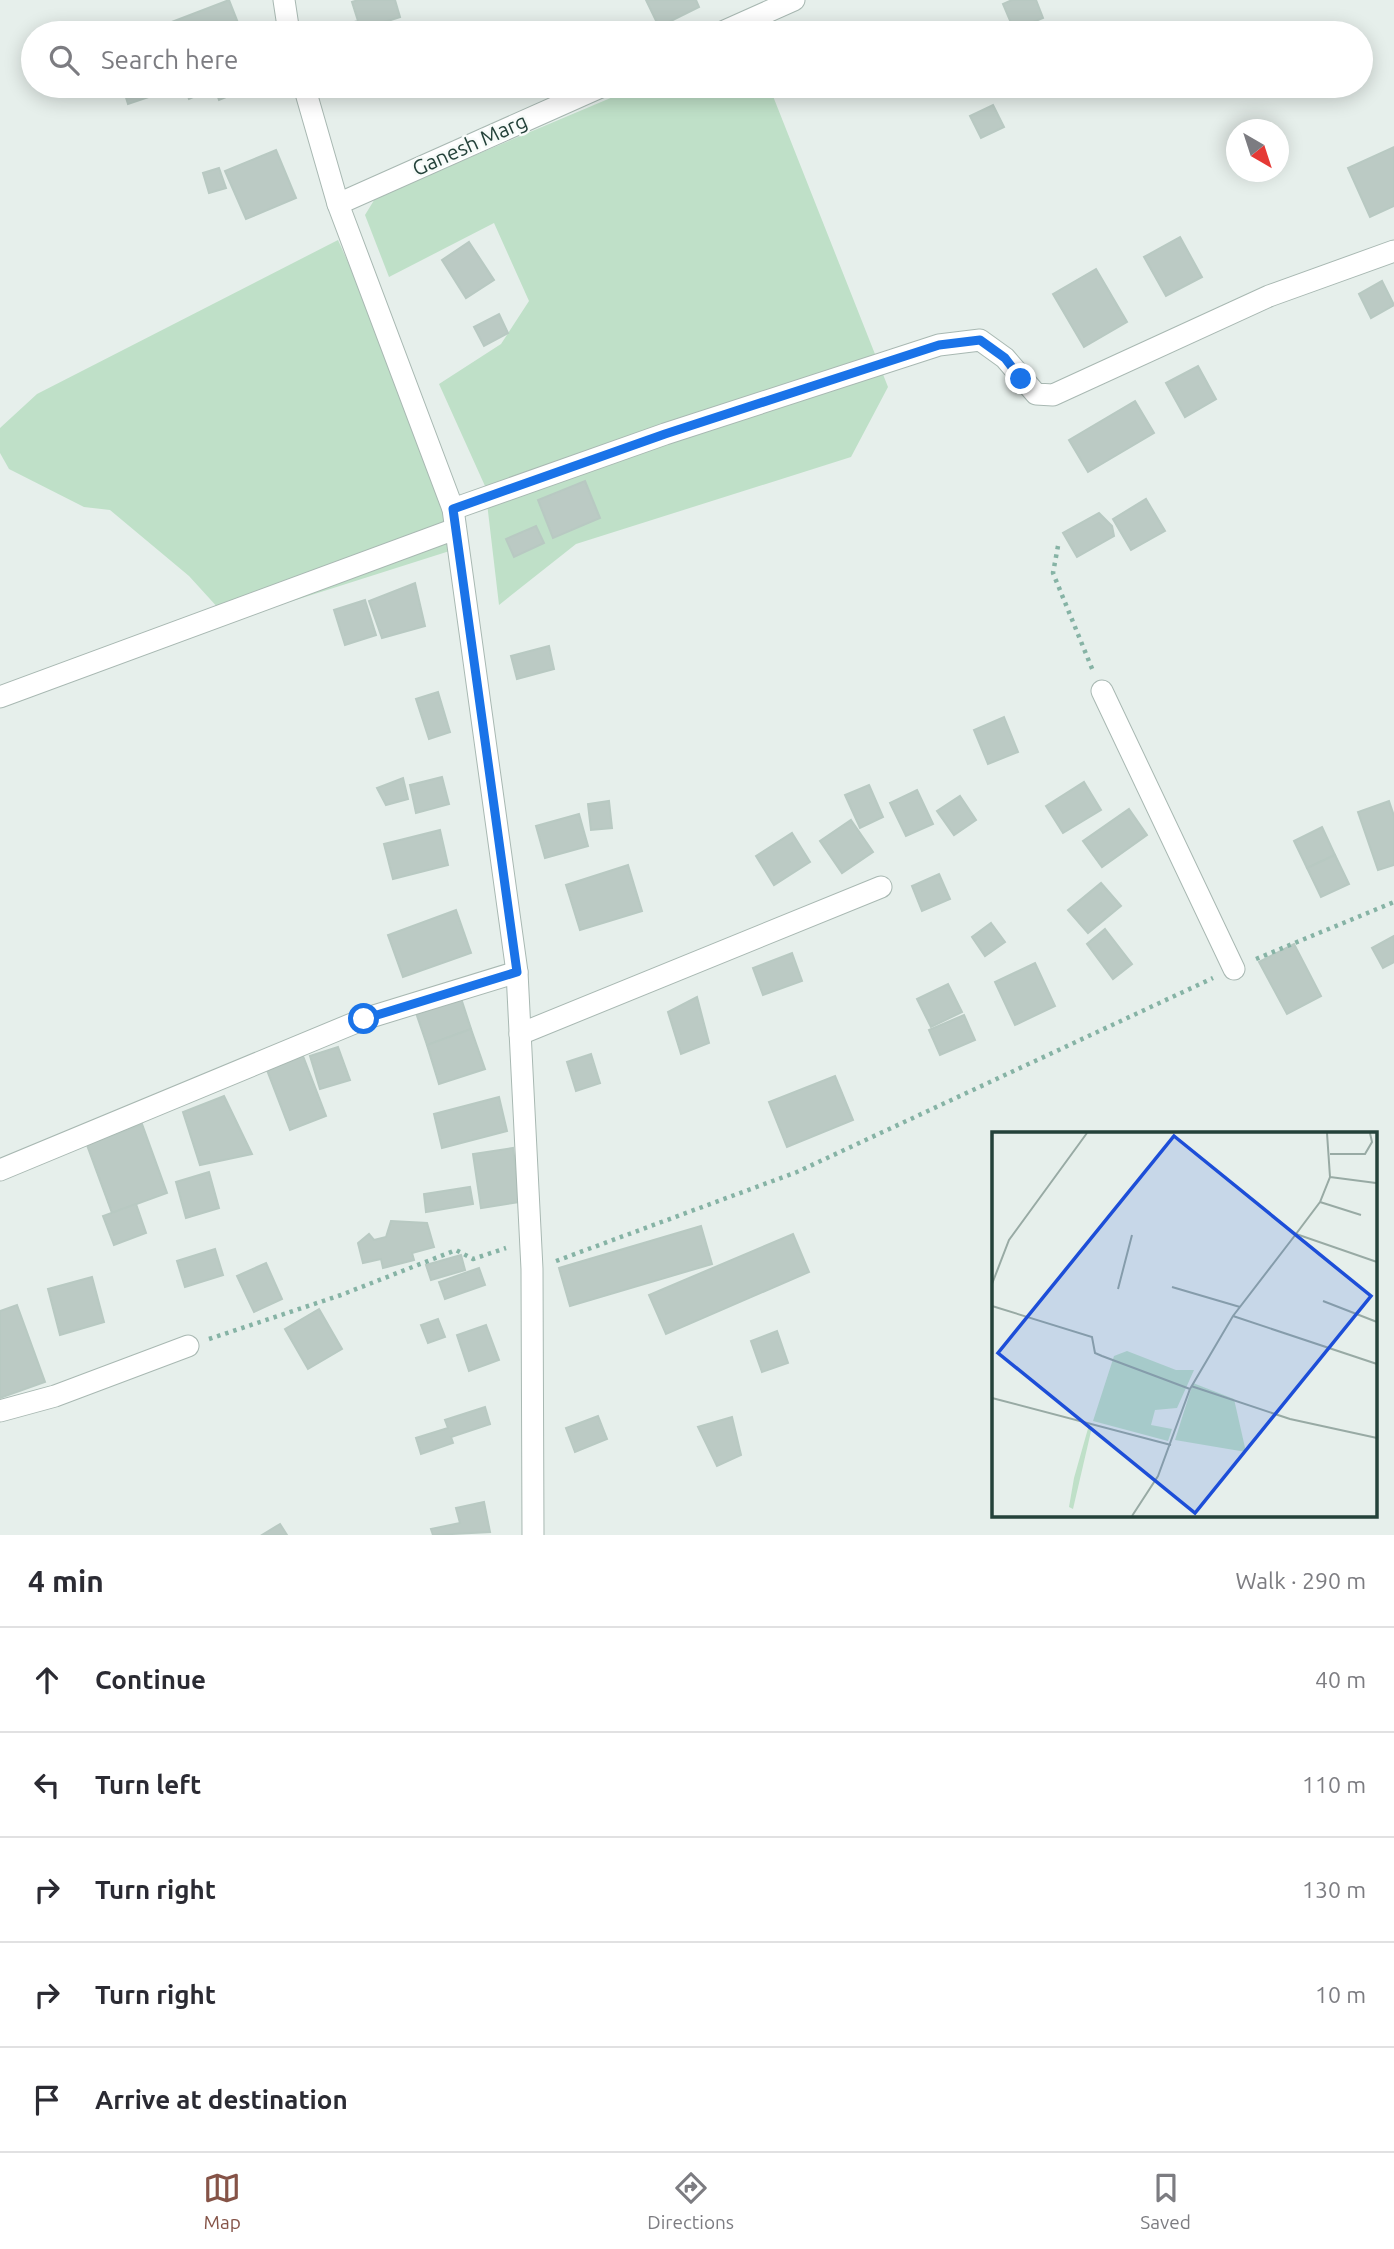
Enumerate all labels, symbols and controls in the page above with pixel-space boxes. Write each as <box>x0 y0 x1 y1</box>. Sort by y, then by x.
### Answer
search box <box>21 21 1373 98</box>
icon: search <box>45 41 83 79</box>
text: Search here <box>101 45 238 74</box>
street label: Ganesh Marg <box>408 108 531 180</box>
north arrow <box>1226 119 1289 182</box>
route end <box>1005 363 1036 394</box>
route start <box>348 1003 379 1034</box>
inset map <box>992 1132 1376 1518</box>
text: 4 min <box>28 1564 104 1598</box>
text: Walk · 290 m <box>1235 1568 1366 1593</box>
icon: ahead <box>28 1661 66 1699</box>
text: Continue <box>95 1665 206 1694</box>
text: 40 m <box>1315 1667 1366 1692</box>
icon: left <box>28 1766 66 1804</box>
text: Turn left <box>95 1770 201 1799</box>
text: 110 m <box>1302 1772 1366 1797</box>
icon: right <box>28 1871 66 1909</box>
text: Turn right <box>95 1875 216 1904</box>
text: 130 m <box>1302 1877 1366 1902</box>
icon: right <box>28 1976 66 2014</box>
text: Turn right <box>95 1980 216 2009</box>
text: 10 m <box>1315 1982 1366 2007</box>
icon: arrive <box>28 2081 66 2119</box>
text: Arrive at destination <box>95 2085 348 2114</box>
tab: Map <box>203 2169 241 2233</box>
tab: Directions <box>647 2169 734 2233</box>
tab: Saved <box>1140 2169 1191 2233</box>

